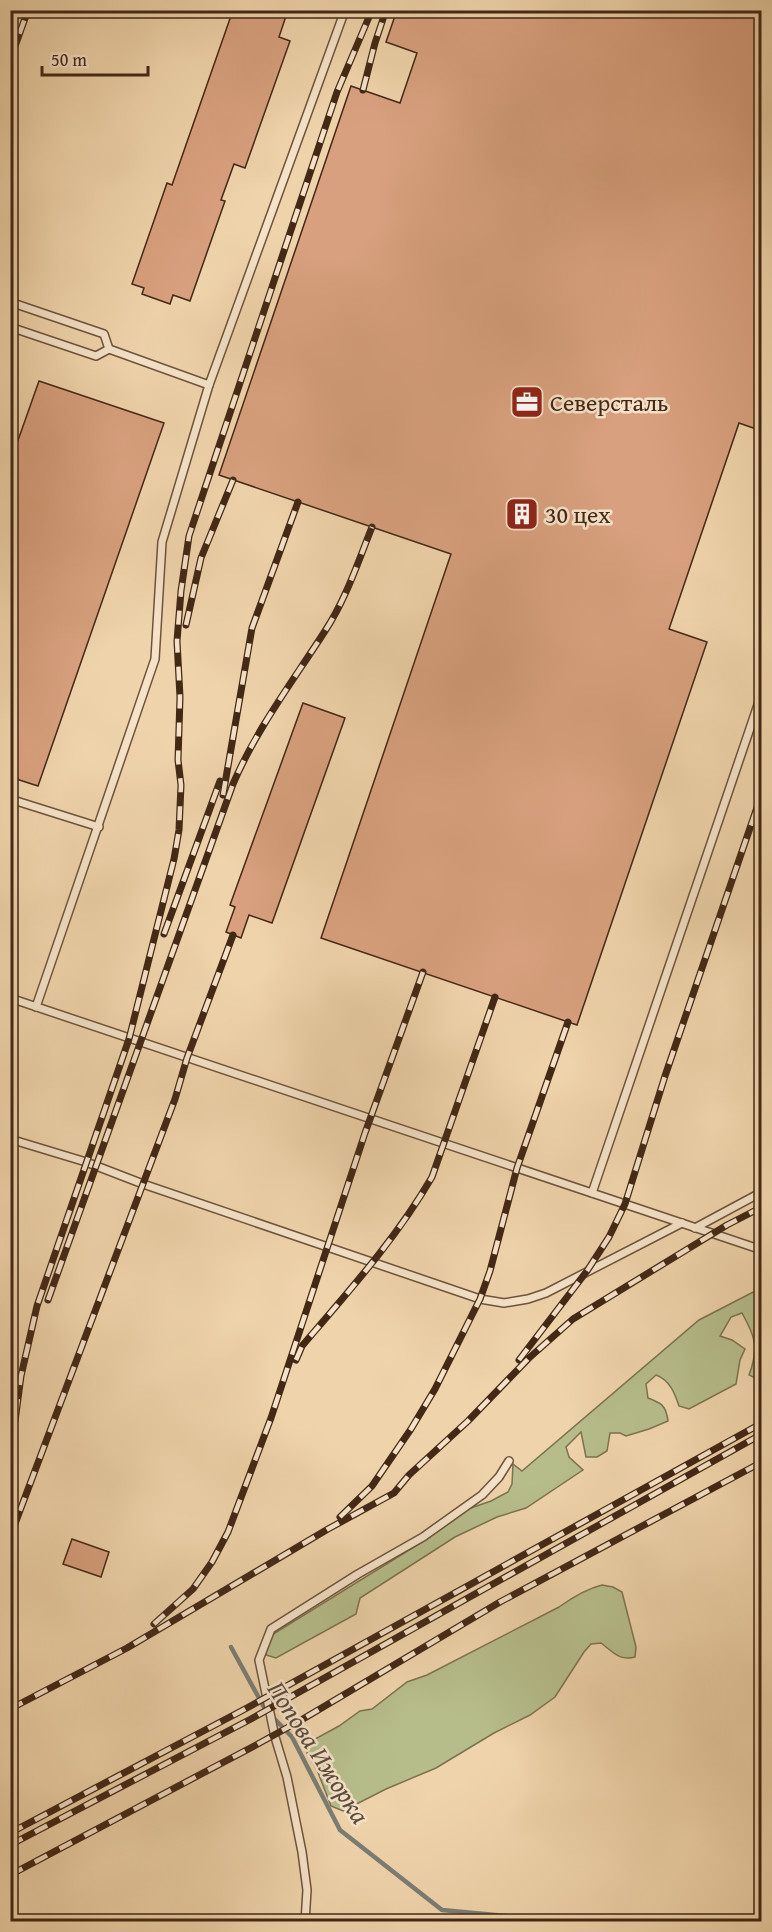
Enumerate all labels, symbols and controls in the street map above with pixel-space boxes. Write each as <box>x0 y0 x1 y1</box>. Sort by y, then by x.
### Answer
scale bar <box>42 39 148 77</box>
text: 50 m <box>51 46 87 73</box>
office icon: Северсталь <box>509 384 545 420</box>
place label: Северсталь <box>550 385 668 420</box>
building icon: 30 цех <box>504 496 540 532</box>
place label: 30 цех <box>545 497 611 532</box>
water label: Попова Ижорка <box>258 1673 380 1831</box>

